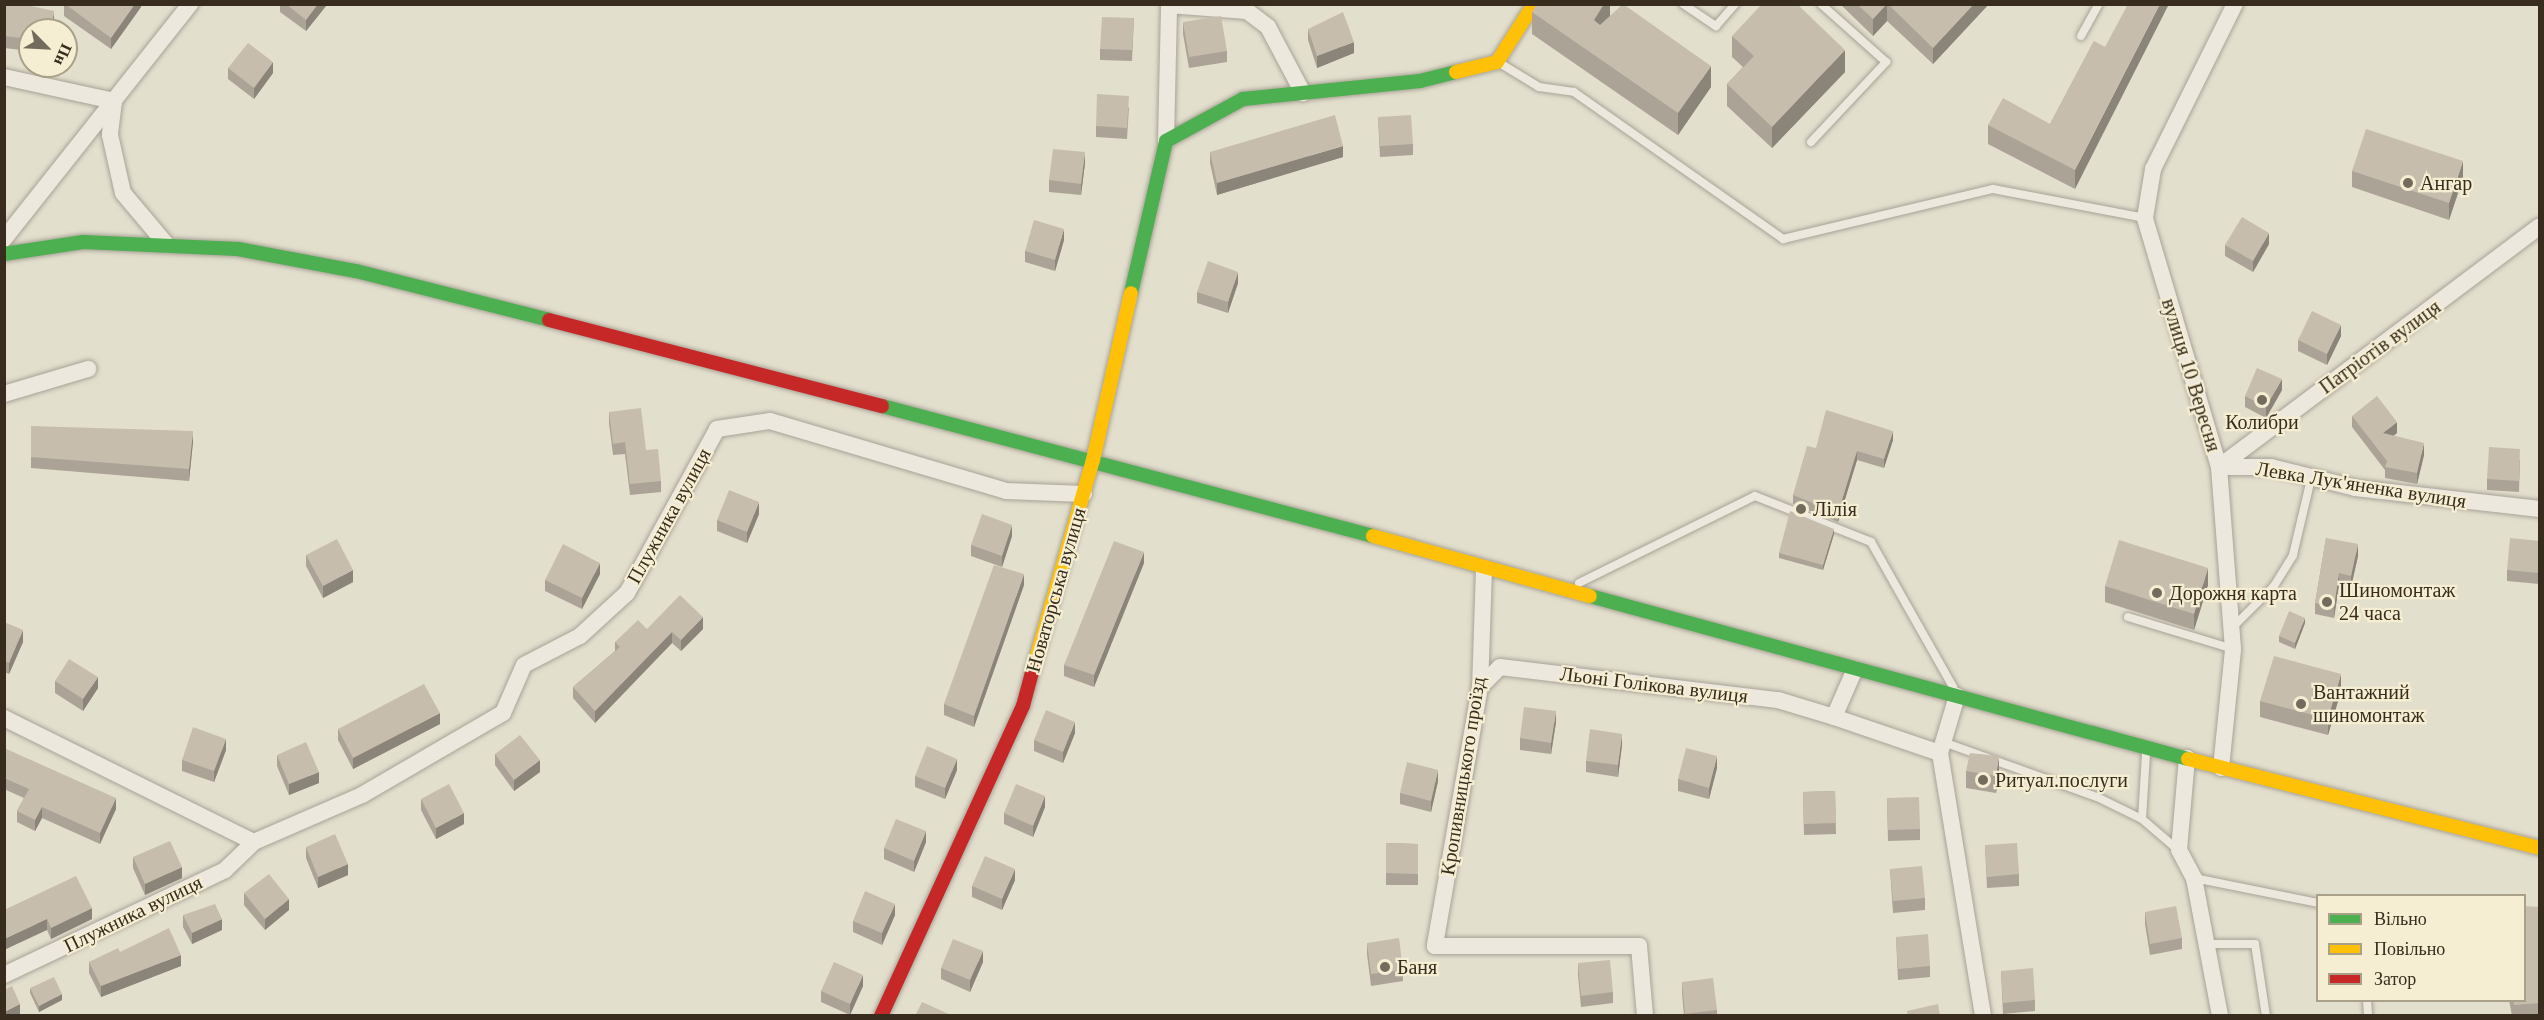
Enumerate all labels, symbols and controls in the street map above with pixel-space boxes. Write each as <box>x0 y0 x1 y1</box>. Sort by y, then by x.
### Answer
north arrow <box>18 18 78 78</box>
text: Пн <box>51 41 75 68</box>
place label: Ангар <box>2420 171 2472 195</box>
marker: Ангар <box>2401 176 2415 190</box>
street label: Патріотів вулиця <box>2315 295 2445 399</box>
street label: вулиця 10 Вересня <box>2156 296 2226 454</box>
marker: Колибри <box>2255 393 2269 407</box>
place label: Колибри <box>2225 410 2299 434</box>
street label: Плужника вулиця <box>622 444 716 588</box>
street label: Левка Лук'яненка вулиця <box>2254 457 2468 513</box>
place label: Лілія <box>1813 497 1857 521</box>
marker: Лілія <box>1794 502 1808 516</box>
street label: Новаторська вулиця <box>1021 505 1091 675</box>
place label: Шиномонтаж 24 часа <box>2339 578 2455 625</box>
place label: Дорожня карта <box>2169 581 2297 605</box>
marker: Дорожня карта <box>2150 586 2164 600</box>
marker: Шиномонтаж 24 часа <box>2320 595 2334 609</box>
street label: Льоні Голікова вулиця <box>1559 662 1749 708</box>
street label: Кропивницького проїзд <box>1435 675 1491 877</box>
place label: Вантажний шиномонтаж <box>2313 680 2424 727</box>
marker: Вантажний шиномонтаж <box>2294 697 2308 711</box>
place label: Ритуал.послуги <box>1995 768 2128 792</box>
marker: Ритуал.послуги <box>1976 773 1990 787</box>
street label: Плужника вулиця <box>60 870 206 958</box>
legend <box>2316 894 2526 1002</box>
text: Вільно <box>2374 909 2427 929</box>
text: Повільно <box>2374 939 2445 959</box>
place label: Баня <box>1397 955 1437 979</box>
marker: Баня <box>1378 960 1392 974</box>
text: Затор <box>2374 969 2416 989</box>

